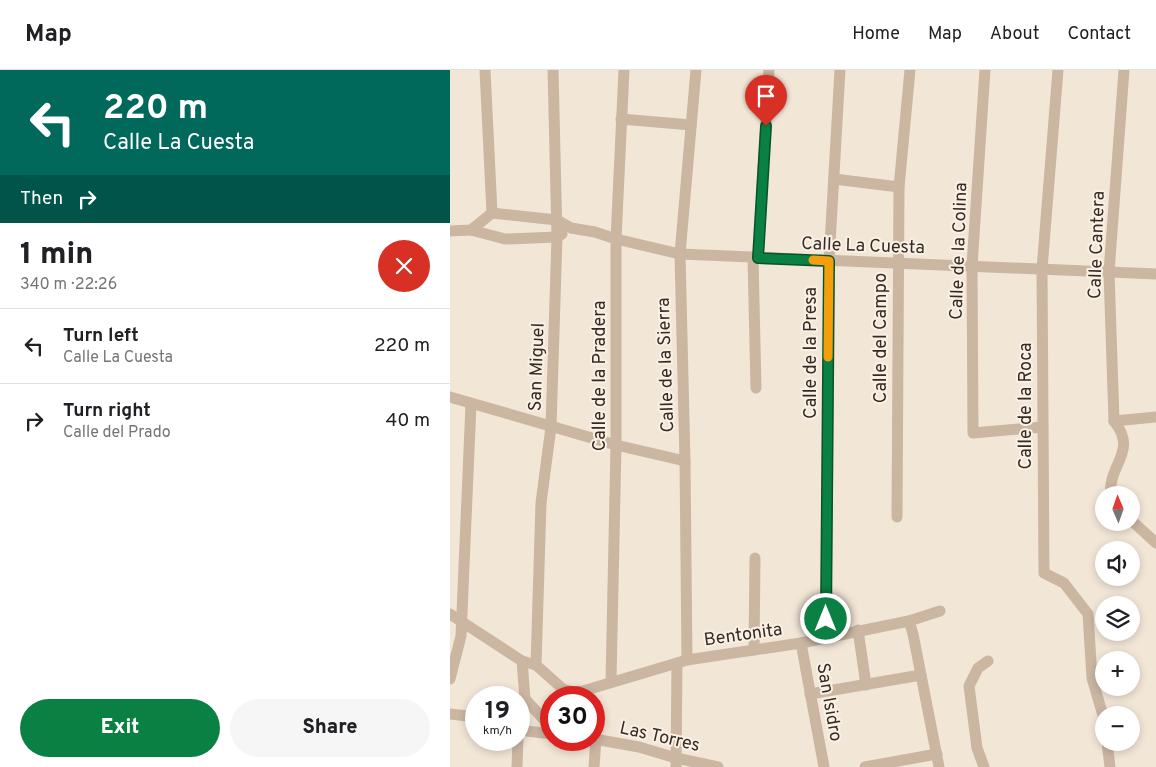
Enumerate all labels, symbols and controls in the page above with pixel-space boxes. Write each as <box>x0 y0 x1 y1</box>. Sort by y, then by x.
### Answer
text: Map <box>25 20 72 50</box>
text: Home <box>852 23 900 46</box>
text: Map <box>928 23 962 46</box>
text: About <box>990 23 1039 46</box>
text: Contact <box>1067 23 1131 46</box>
pin <box>745 75 787 126</box>
icon: arrive <box>752 82 780 110</box>
text: 220 m <box>103 87 208 131</box>
icon: left <box>20 90 85 155</box>
text: Calle La Cuesta <box>103 130 254 157</box>
street label: Calle de la Colina <box>946 182 973 320</box>
icon: right <box>73 185 101 213</box>
text: Then <box>20 187 63 211</box>
street label: Calle Cantera <box>1084 191 1111 300</box>
street label: Calle La Cuesta <box>801 233 925 260</box>
text: 1 min <box>20 237 93 274</box>
button: close <box>378 240 430 292</box>
street label: Calle del Campo <box>870 273 893 403</box>
text: 340 m · 22:26 <box>20 275 117 295</box>
street label: Calle de la Presa <box>800 287 823 419</box>
street label: Calle de la Sierra <box>653 297 680 433</box>
street label: Calle de la Pradera <box>589 301 612 451</box>
street label: San Miguel <box>524 322 551 412</box>
text: Turn left <box>63 324 139 348</box>
icon: left <box>20 332 48 360</box>
text: 220 m <box>374 334 430 358</box>
street label: Calle de la Roca <box>1015 342 1038 470</box>
text: Calle La Cuesta <box>63 348 173 368</box>
text: Turn right <box>63 399 151 423</box>
icon: right <box>20 407 48 435</box>
text: 40 m <box>385 409 430 433</box>
text: Calle del Prado <box>63 423 171 443</box>
north arrow <box>1095 486 1140 531</box>
map controls <box>1095 486 1140 751</box>
button: sound <box>1095 541 1140 586</box>
position arrow <box>799 592 851 644</box>
button: layers <box>1095 596 1140 641</box>
street label: Bentonita <box>702 619 784 652</box>
button: + <box>1095 651 1140 696</box>
street label: San Isidro <box>810 661 847 743</box>
speed limit sign: 30 <box>540 686 605 751</box>
text: 19 <box>485 696 510 728</box>
button: Exit <box>20 699 220 757</box>
button: Share <box>230 699 430 757</box>
button: − <box>1095 706 1140 751</box>
street label: Las Torres <box>617 717 702 758</box>
text: km/h <box>483 723 512 739</box>

